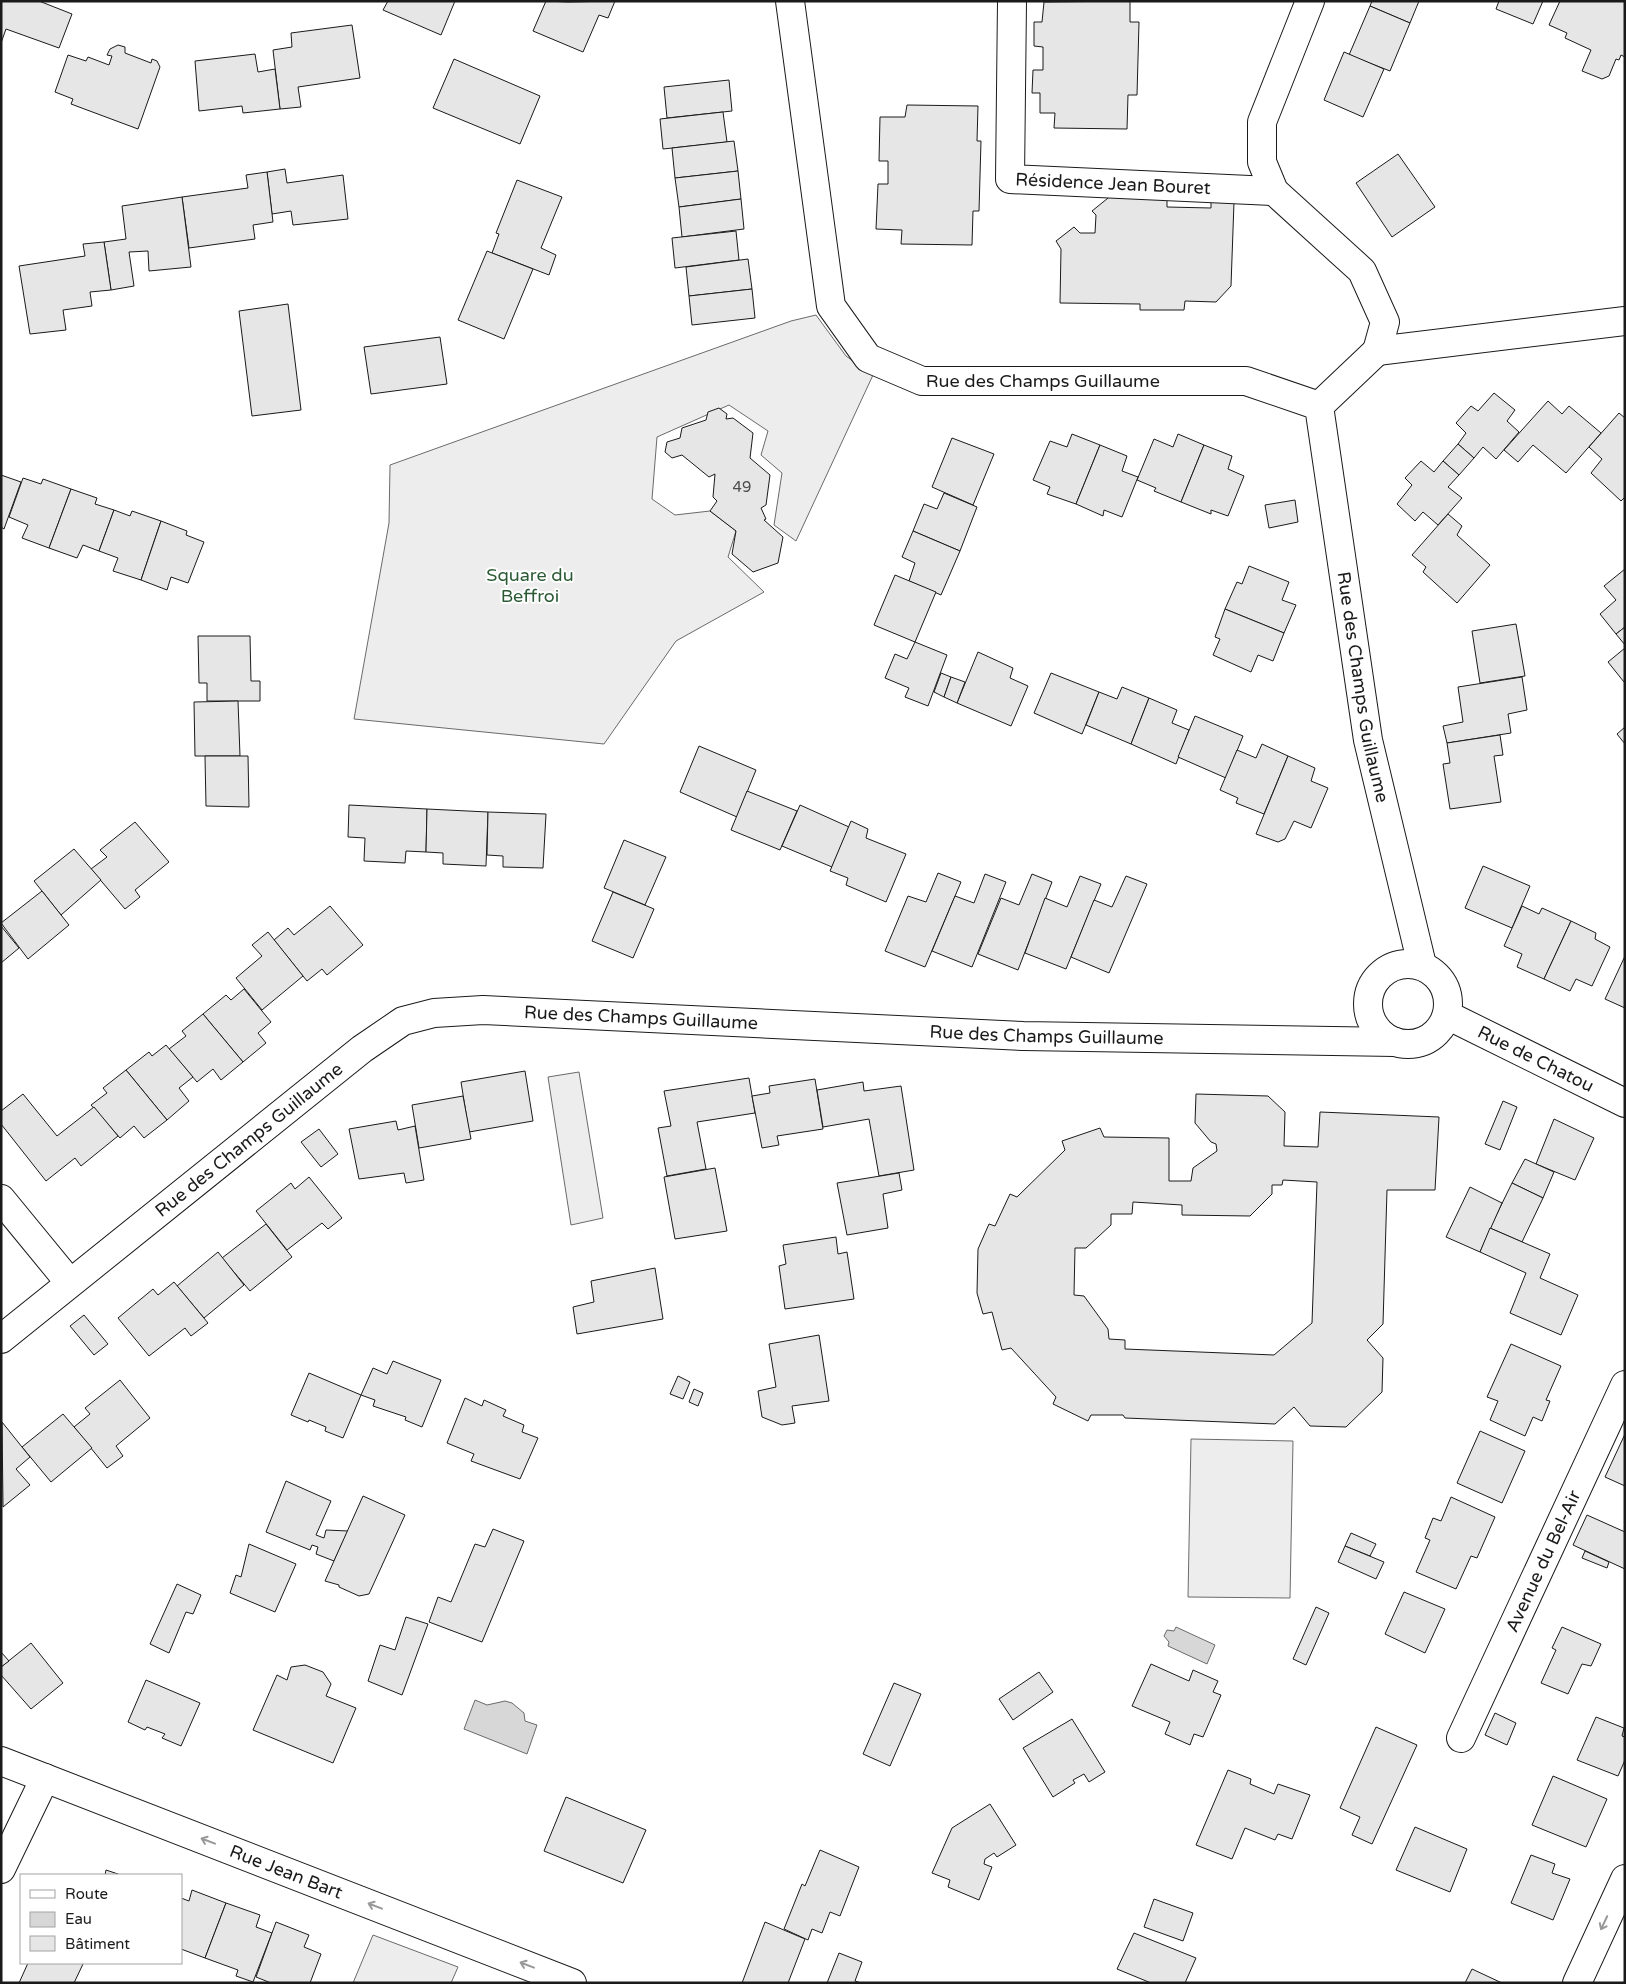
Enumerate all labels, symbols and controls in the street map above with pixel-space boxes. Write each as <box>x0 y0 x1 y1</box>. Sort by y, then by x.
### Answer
street label: Résidence Jean Bouret <box>1015 168 1211 199</box>
street label: Rue des Champs Guillaume <box>926 370 1160 392</box>
house number: 49 <box>733 478 751 496</box>
park label: Square du Beffroi <box>486 564 574 607</box>
street label: Rue des Champs Guillaume <box>1332 570 1394 805</box>
street label: Rue des Champs Guillaume <box>524 1001 759 1034</box>
street label: Rue des Champs Guillaume <box>929 1021 1164 1049</box>
street label: Rue de Chatou <box>1474 1021 1598 1097</box>
street label: Rue des Champs Guillaume <box>151 1058 347 1222</box>
street label: Avenue du Bel-Air <box>1501 1487 1586 1636</box>
one-way arrow <box>200 1836 216 1845</box>
street label: Rue Jean Bart <box>227 1840 346 1904</box>
legend <box>20 1874 182 1964</box>
text: Route <box>65 1885 108 1903</box>
one-way arrow <box>368 1901 383 1910</box>
text: Eau <box>65 1910 92 1928</box>
one-way arrow <box>1599 1915 1609 1930</box>
text: Bâtiment <box>65 1935 130 1953</box>
one-way arrow <box>520 1960 535 1969</box>

